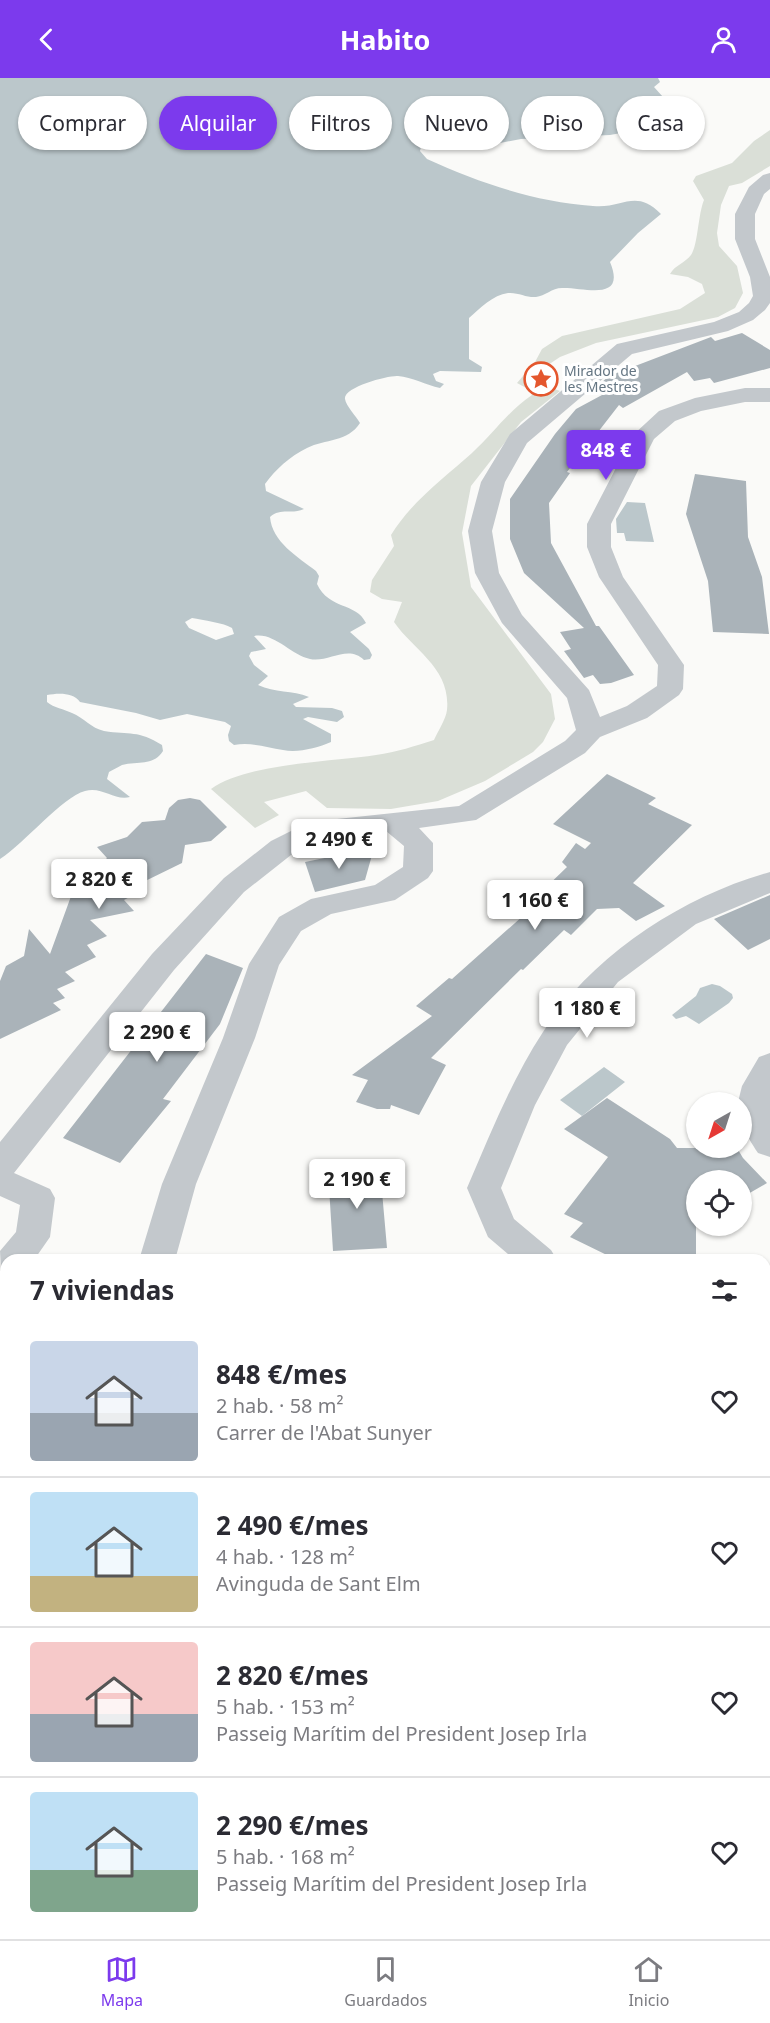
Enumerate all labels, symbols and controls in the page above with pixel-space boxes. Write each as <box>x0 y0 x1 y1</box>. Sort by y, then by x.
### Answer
text: Habito <box>340 21 430 58</box>
icon: back <box>30 23 63 56</box>
icon: person <box>707 23 740 56</box>
chip: Comprar <box>18 96 147 150</box>
chip: Alquilar <box>159 96 277 150</box>
chip: Filtros <box>289 96 392 150</box>
chip: Nuevo <box>404 96 509 150</box>
chip: Piso <box>521 96 604 150</box>
chip: Casa <box>616 96 705 150</box>
place icon: Mirador de les Mestres <box>523 361 559 397</box>
place label: Mirador de les Mestres <box>564 361 639 396</box>
pin: 848 € <box>564 430 648 481</box>
text: 848 € <box>581 436 631 463</box>
pin: 2 490 € <box>284 819 394 870</box>
text: 2 490 € <box>305 825 373 852</box>
pin: 2 820 € <box>44 859 154 910</box>
text: 2 820 € <box>65 865 133 892</box>
pin: 1 160 € <box>480 880 590 931</box>
text: 1 160 € <box>501 886 569 913</box>
pin: 1 180 € <box>532 988 642 1039</box>
text: 1 180 € <box>553 994 621 1021</box>
pin: 2 290 € <box>102 1012 212 1063</box>
text: 2 290 € <box>123 1018 191 1045</box>
north arrow <box>686 1092 752 1158</box>
map controls <box>686 1092 752 1236</box>
pin: 2 190 € <box>302 1159 412 1210</box>
text: 2 190 € <box>323 1165 391 1192</box>
button: locate <box>686 1170 752 1236</box>
text: 7 viviendas <box>30 1272 174 1308</box>
icon: filters <box>708 1274 741 1307</box>
text: 848 €/mes <box>216 1356 347 1392</box>
icon: home <box>78 1365 150 1437</box>
icon: heart <box>708 1385 741 1418</box>
text: 2 hab. · 58 m² <box>216 1392 343 1419</box>
text: Carrer de l'Abat Sunyer <box>216 1419 432 1446</box>
text: 2 490 €/mes <box>216 1507 369 1543</box>
icon: home <box>78 1516 150 1588</box>
icon: heart <box>708 1536 741 1569</box>
text: 4 hab. · 128 m² <box>216 1543 355 1570</box>
text: Avinguda de Sant Elm <box>216 1570 421 1597</box>
text: 2 820 €/mes <box>216 1657 369 1693</box>
icon: home <box>78 1666 150 1738</box>
icon: heart <box>708 1686 741 1719</box>
text: 5 hab. · 153 m² <box>216 1693 355 1720</box>
text: Passeig Marítim del President Josep Irla <box>216 1720 587 1747</box>
text: 2 290 €/mes <box>216 1807 369 1843</box>
icon: home <box>78 1816 150 1888</box>
icon: heart <box>708 1836 741 1869</box>
text: 5 hab. · 168 m² <box>216 1843 355 1870</box>
text: Passeig Marítim del President Josep Irla <box>216 1870 587 1897</box>
tab: Mapa <box>101 1953 143 2011</box>
tab: Guardados <box>344 1953 427 2011</box>
tab: Inicio <box>628 1953 669 2011</box>

